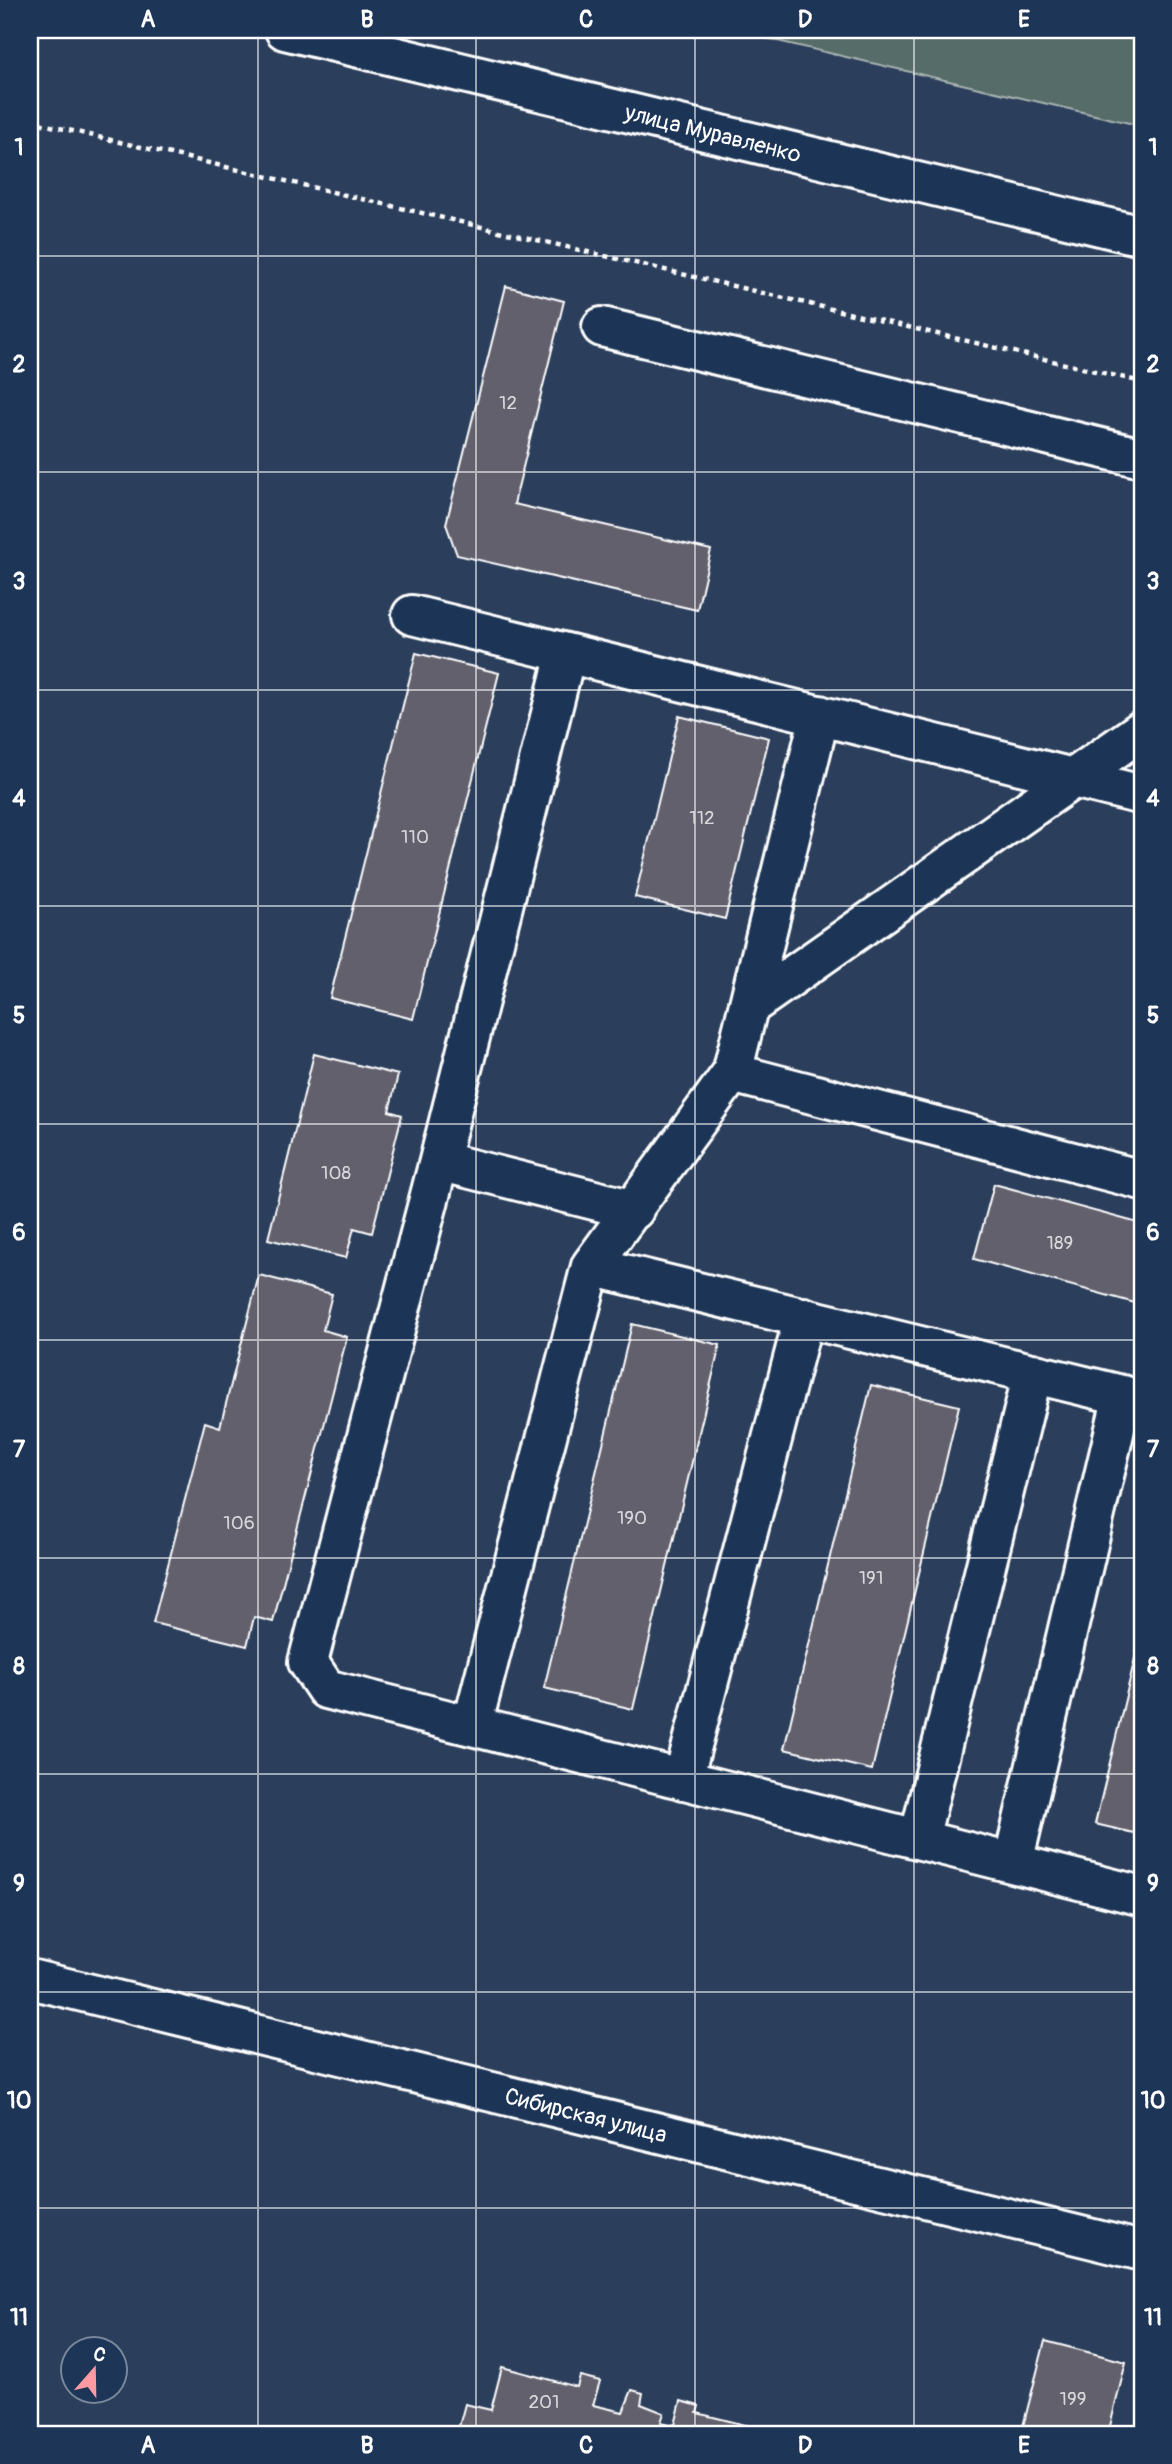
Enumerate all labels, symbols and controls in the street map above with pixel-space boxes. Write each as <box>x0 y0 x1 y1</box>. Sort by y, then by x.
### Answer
text: A <box>141 5 156 34</box>
text: B <box>360 5 374 34</box>
text: C <box>579 5 593 34</box>
text: D <box>798 5 812 34</box>
text: E <box>1018 5 1030 34</box>
street label: улица Муравленко <box>621 97 804 169</box>
text: 1 <box>15 133 24 162</box>
text: 1 <box>1149 133 1158 162</box>
text: 2 <box>13 350 26 379</box>
text: 2 <box>1147 350 1160 379</box>
house number: 12 <box>499 391 517 415</box>
text: 3 <box>13 567 25 596</box>
text: 3 <box>1147 567 1159 596</box>
text: 4 <box>12 784 26 813</box>
text: 4 <box>1146 784 1160 813</box>
house number: 112 <box>689 806 715 830</box>
house number: 110 <box>401 825 429 849</box>
text: 5 <box>13 1001 25 1030</box>
text: 5 <box>1147 1001 1159 1030</box>
house number: 108 <box>321 1161 351 1185</box>
text: 6 <box>12 1218 26 1247</box>
text: 6 <box>1146 1218 1160 1247</box>
house number: 189 <box>1047 1231 1073 1255</box>
text: 7 <box>13 1435 26 1464</box>
text: 7 <box>1147 1435 1160 1464</box>
house number: 190 <box>617 1506 647 1530</box>
house number: 106 <box>223 1511 255 1535</box>
house number: 191 <box>859 1566 883 1590</box>
text: 8 <box>13 1652 25 1681</box>
text: 8 <box>1147 1652 1159 1681</box>
text: 9 <box>13 1869 25 1898</box>
text: 9 <box>1147 1869 1159 1898</box>
street label: Сибирская улица <box>502 2081 670 2150</box>
text: 10 <box>7 2086 31 2115</box>
text: 10 <box>1141 2086 1165 2115</box>
text: 11 <box>10 2303 28 2332</box>
text: 11 <box>1144 2303 1162 2332</box>
north arrow <box>60 2334 130 2404</box>
text: С <box>90 2342 109 2368</box>
house number: 199 <box>1060 2387 1087 2411</box>
house number: 201 <box>528 2390 560 2414</box>
text: A <box>141 2431 156 2460</box>
text: B <box>360 2431 374 2460</box>
text: C <box>579 2431 593 2460</box>
text: D <box>798 2431 812 2460</box>
text: E <box>1018 2431 1030 2460</box>

